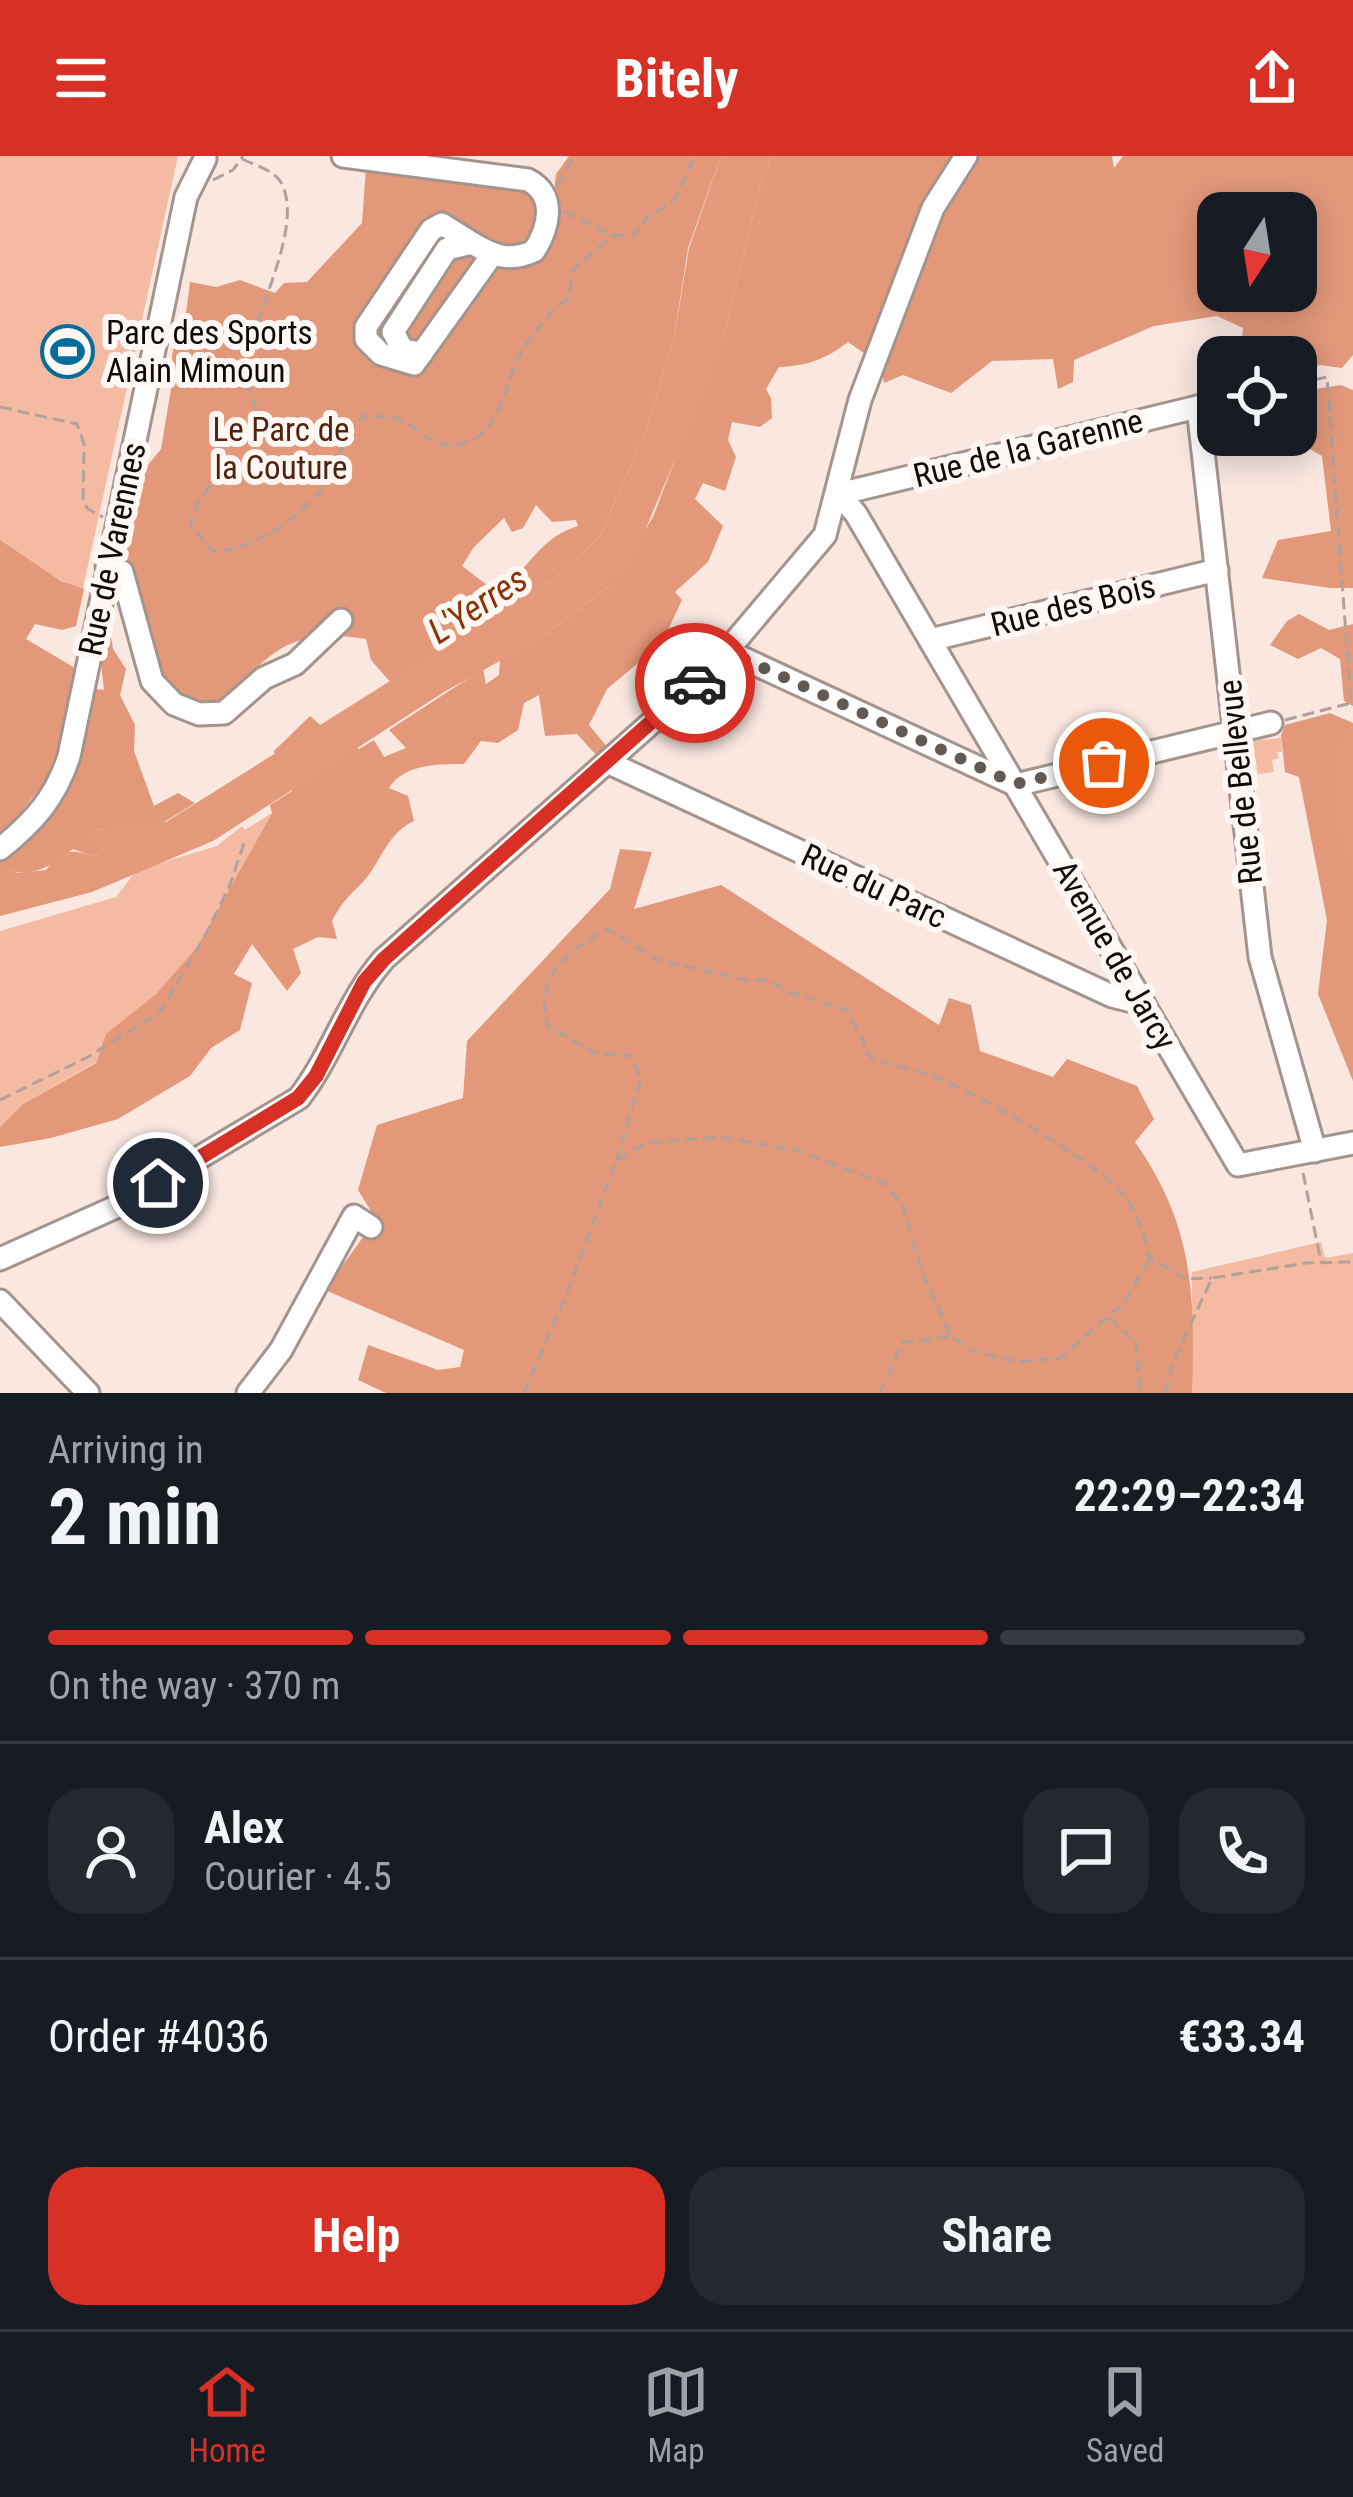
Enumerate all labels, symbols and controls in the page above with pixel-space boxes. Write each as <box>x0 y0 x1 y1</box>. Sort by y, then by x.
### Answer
icon: menu <box>48 45 114 111</box>
icon: share <box>1239 45 1305 111</box>
text: Bitely <box>615 47 738 110</box>
north arrow <box>1197 192 1317 312</box>
map controls <box>1197 192 1317 456</box>
place label: Parc des Sports Alain Mimoun <box>106 313 313 390</box>
sports icon: Parc des Sports Alain Mimoun <box>39 323 95 379</box>
button: locate <box>1197 336 1317 456</box>
street label: Rue de la Garenne <box>909 401 1147 495</box>
park label: Le Parc de la Couture <box>212 410 350 487</box>
street label: Rue de Varennes <box>70 439 154 659</box>
water label: L'Yerres <box>421 558 535 652</box>
street label: Rue des Bois <box>987 566 1159 644</box>
courier <box>635 623 755 743</box>
icon: car <box>662 650 728 716</box>
street label: Rue de Bellevue <box>1210 678 1270 886</box>
pin <box>1053 712 1155 814</box>
icon: bag <box>1071 730 1137 796</box>
street label: Rue du Parc <box>795 836 953 936</box>
street label: Avenue de Jarcy <box>1045 853 1185 1057</box>
pin <box>107 1132 209 1234</box>
icon: home <box>125 1150 191 1216</box>
text: Arriving in <box>48 1427 204 1473</box>
text: 22:29–22:34 <box>1074 1469 1305 1522</box>
text: 2 min <box>48 1472 221 1563</box>
text: On the way · 370 m <box>48 1663 340 1709</box>
button: person <box>48 1788 174 1914</box>
button: chat <box>1023 1788 1149 1914</box>
button: phone <box>1179 1788 1305 1914</box>
text: Alex <box>204 1801 284 1854</box>
text: Courier · 4.5 <box>204 1854 392 1900</box>
text: Order #4036 <box>48 2010 269 2063</box>
text: €33.34 <box>1178 2010 1305 2063</box>
button: Help <box>48 2167 665 2305</box>
button: Share <box>689 2167 1305 2305</box>
tab: Home <box>189 2359 266 2470</box>
tab: Map <box>643 2359 709 2470</box>
tab: Saved <box>1086 2359 1164 2470</box>

